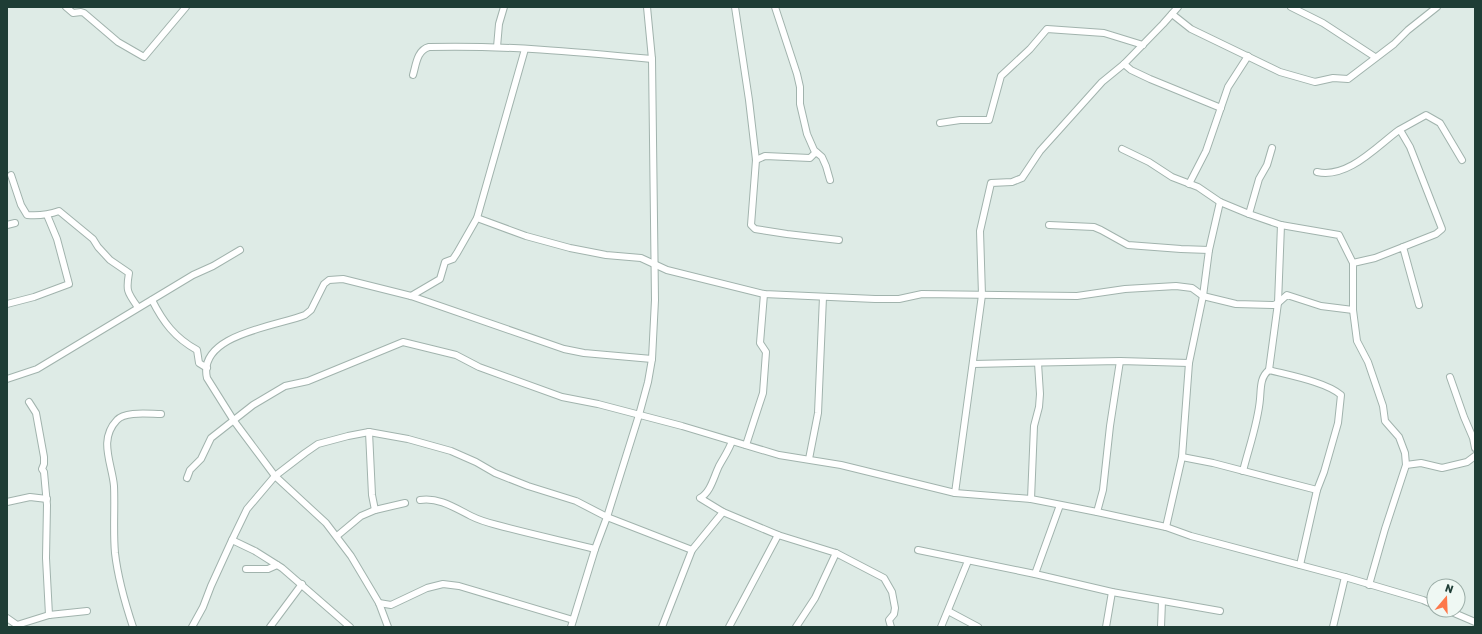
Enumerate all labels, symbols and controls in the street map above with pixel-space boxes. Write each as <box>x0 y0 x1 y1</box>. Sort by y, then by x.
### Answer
north arrow <box>1426 578 1466 618</box>
text: N <box>1443 582 1455 596</box>

